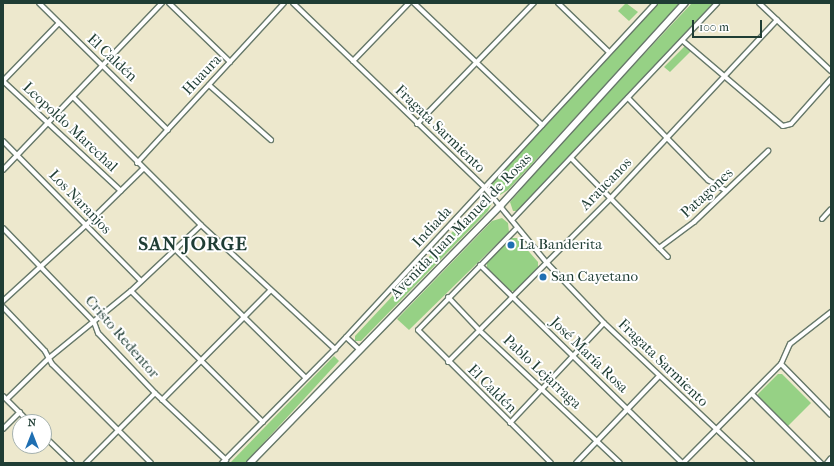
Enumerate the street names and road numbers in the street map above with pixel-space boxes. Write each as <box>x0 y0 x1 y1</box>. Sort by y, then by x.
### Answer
street label: El Caldén <box>83 30 141 86</box>
street label: Huaura <box>179 51 225 99</box>
street label: Leopoldo Marechal <box>19 78 121 176</box>
street label: Fragata Sarmiento <box>391 81 489 177</box>
street label: Avenida Juan Manuel de Rosas <box>387 149 535 303</box>
street label: Araucanos <box>576 154 636 214</box>
street label: Patagones <box>677 164 737 222</box>
street label: Los Naranjos <box>45 166 115 238</box>
street label: Indiada <box>409 203 455 251</box>
street label: Cristo Redentor <box>81 292 163 382</box>
street label: José María Rosa <box>546 313 632 397</box>
street label: Fragata Sarmiento <box>614 315 712 411</box>
street label: Pablo Lejarraga <box>499 331 585 413</box>
street label: El Caldén <box>464 361 520 417</box>

